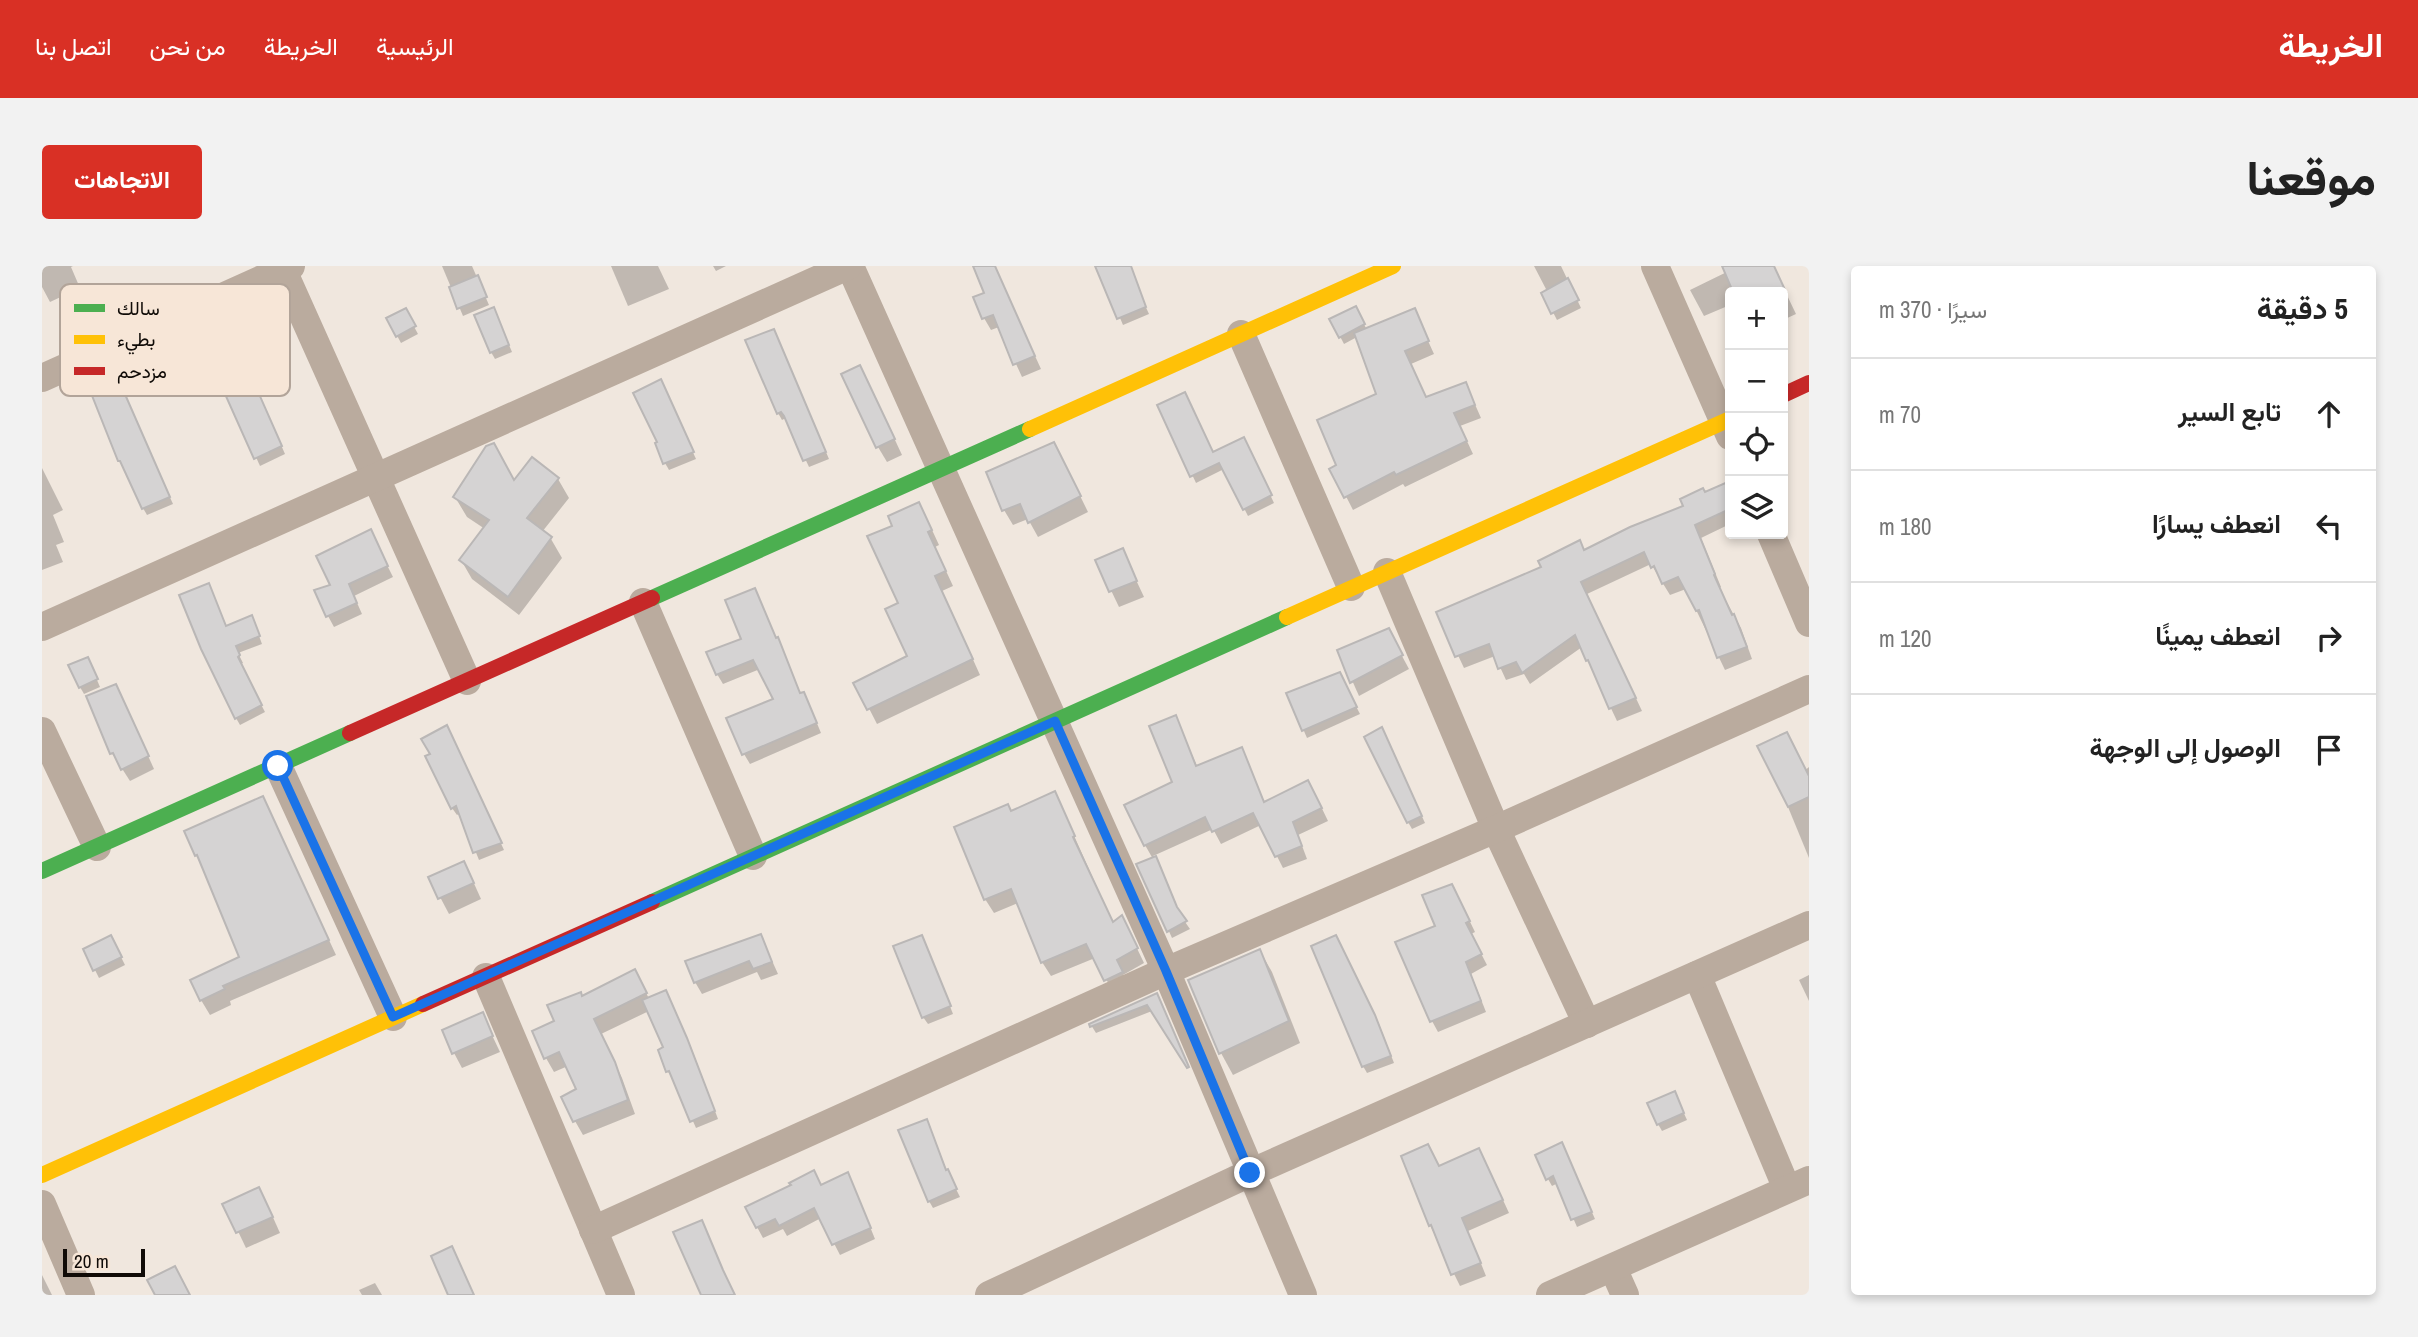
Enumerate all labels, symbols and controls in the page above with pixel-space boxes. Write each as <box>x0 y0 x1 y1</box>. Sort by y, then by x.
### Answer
text: الخريطة <box>2279 23 2383 67</box>
text: اتصل بنا <box>35 30 112 62</box>
text: من نحن <box>150 30 226 62</box>
text: الخريطة <box>264 30 338 62</box>
text: الرئيسية <box>376 30 453 62</box>
text: موقعنا <box>2246 144 2376 210</box>
button: الاتجاهات <box>42 145 202 219</box>
legend <box>60 284 290 396</box>
map controls <box>1725 287 1788 539</box>
button: + <box>1725 287 1788 350</box>
text: 5 دقيقة <box>2257 288 2348 328</box>
text: سيرًا · 370 m <box>1879 294 1987 325</box>
text: سالك <box>117 295 160 321</box>
text: بطيء <box>117 326 155 355</box>
button: − <box>1725 350 1788 413</box>
text: مزدحم <box>117 358 167 384</box>
text: تابع السير <box>2178 394 2281 429</box>
icon: ahead <box>2310 395 2348 433</box>
text: 70 m <box>1879 399 1921 430</box>
button: locate <box>1725 413 1788 476</box>
button: layers <box>1725 476 1788 539</box>
text: انعطف يسارًا <box>2152 506 2281 541</box>
icon: left <box>2310 507 2348 545</box>
text: 180 m <box>1879 511 1931 542</box>
text: انعطف يمينًا <box>2155 618 2281 653</box>
icon: right <box>2310 619 2348 657</box>
text: 120 m <box>1879 623 1931 654</box>
text: الوصول إلى الوجهة <box>2089 730 2281 765</box>
icon: arrive <box>2310 731 2348 769</box>
route start <box>262 750 293 781</box>
route end <box>1234 1157 1265 1188</box>
scale bar <box>63 1246 145 1278</box>
text: 20 m <box>74 1248 109 1274</box>

